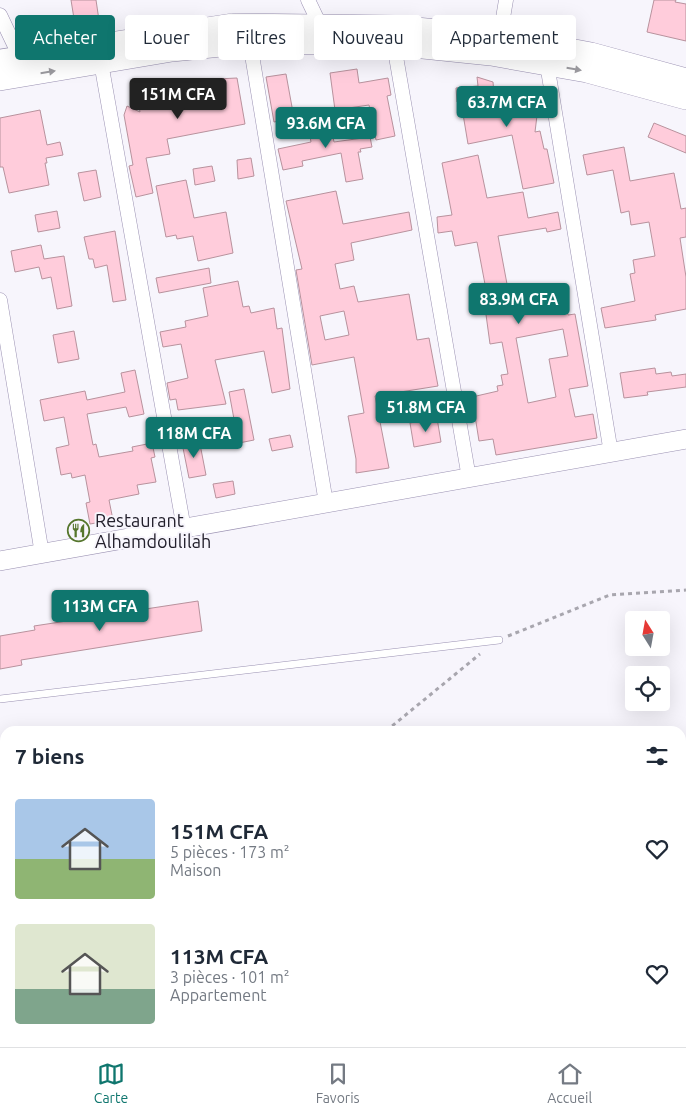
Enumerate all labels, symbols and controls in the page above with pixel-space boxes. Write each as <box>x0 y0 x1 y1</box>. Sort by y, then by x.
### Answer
chip: Acheter <box>15 15 115 60</box>
chip: Louer <box>125 15 208 60</box>
chip: Filtres <box>218 15 304 60</box>
chip: Nouveau <box>314 15 422 60</box>
chip: Appartement <box>432 15 576 60</box>
one-way arrow <box>567 66 583 74</box>
one-way arrow <box>40 68 56 76</box>
pin: 151M CFA <box>126 78 230 120</box>
text: 151M CFA <box>141 85 215 103</box>
pin: 63.7M CFA <box>450 86 564 128</box>
text: 63.7M CFA <box>468 93 546 111</box>
pin: 93.6M CFA <box>269 106 383 149</box>
text: 93.6M CFA <box>287 114 365 132</box>
pin: 83.9M CFA <box>462 282 576 325</box>
text: 83.9M CFA <box>480 290 558 308</box>
pin: 51.8M CFA <box>369 390 483 433</box>
text: 51.8M CFA <box>387 398 465 416</box>
pin: 118M CFA <box>142 416 246 459</box>
text: 118M CFA <box>157 424 231 442</box>
place label: Restaurant Alhamdoulilah <box>95 510 211 551</box>
restaurant icon: Restaurant Alhamdoulilah <box>67 519 91 543</box>
pin: 113M CFA <box>48 590 152 632</box>
text: 113M CFA <box>63 597 137 615</box>
north arrow <box>625 611 670 656</box>
map controls <box>625 611 670 711</box>
button: locate <box>625 666 670 711</box>
icon: filters <box>643 742 671 770</box>
text: 7 biens <box>15 744 85 768</box>
icon: home <box>55 819 115 879</box>
text: 151M CFA <box>170 819 268 843</box>
icon: heart <box>643 835 671 863</box>
text: 5 pièces · 173 m² <box>170 843 290 861</box>
text: Maison <box>170 861 221 879</box>
icon: home <box>55 944 115 1004</box>
text: 113M CFA <box>170 944 268 968</box>
icon: heart <box>643 960 671 988</box>
text: 3 pièces · 101 m² <box>170 968 290 986</box>
text: Appartement <box>170 986 267 1004</box>
tab: Carte <box>94 1060 128 1106</box>
tab: Favoris <box>316 1060 360 1106</box>
tab: Accueil <box>547 1060 592 1106</box>

